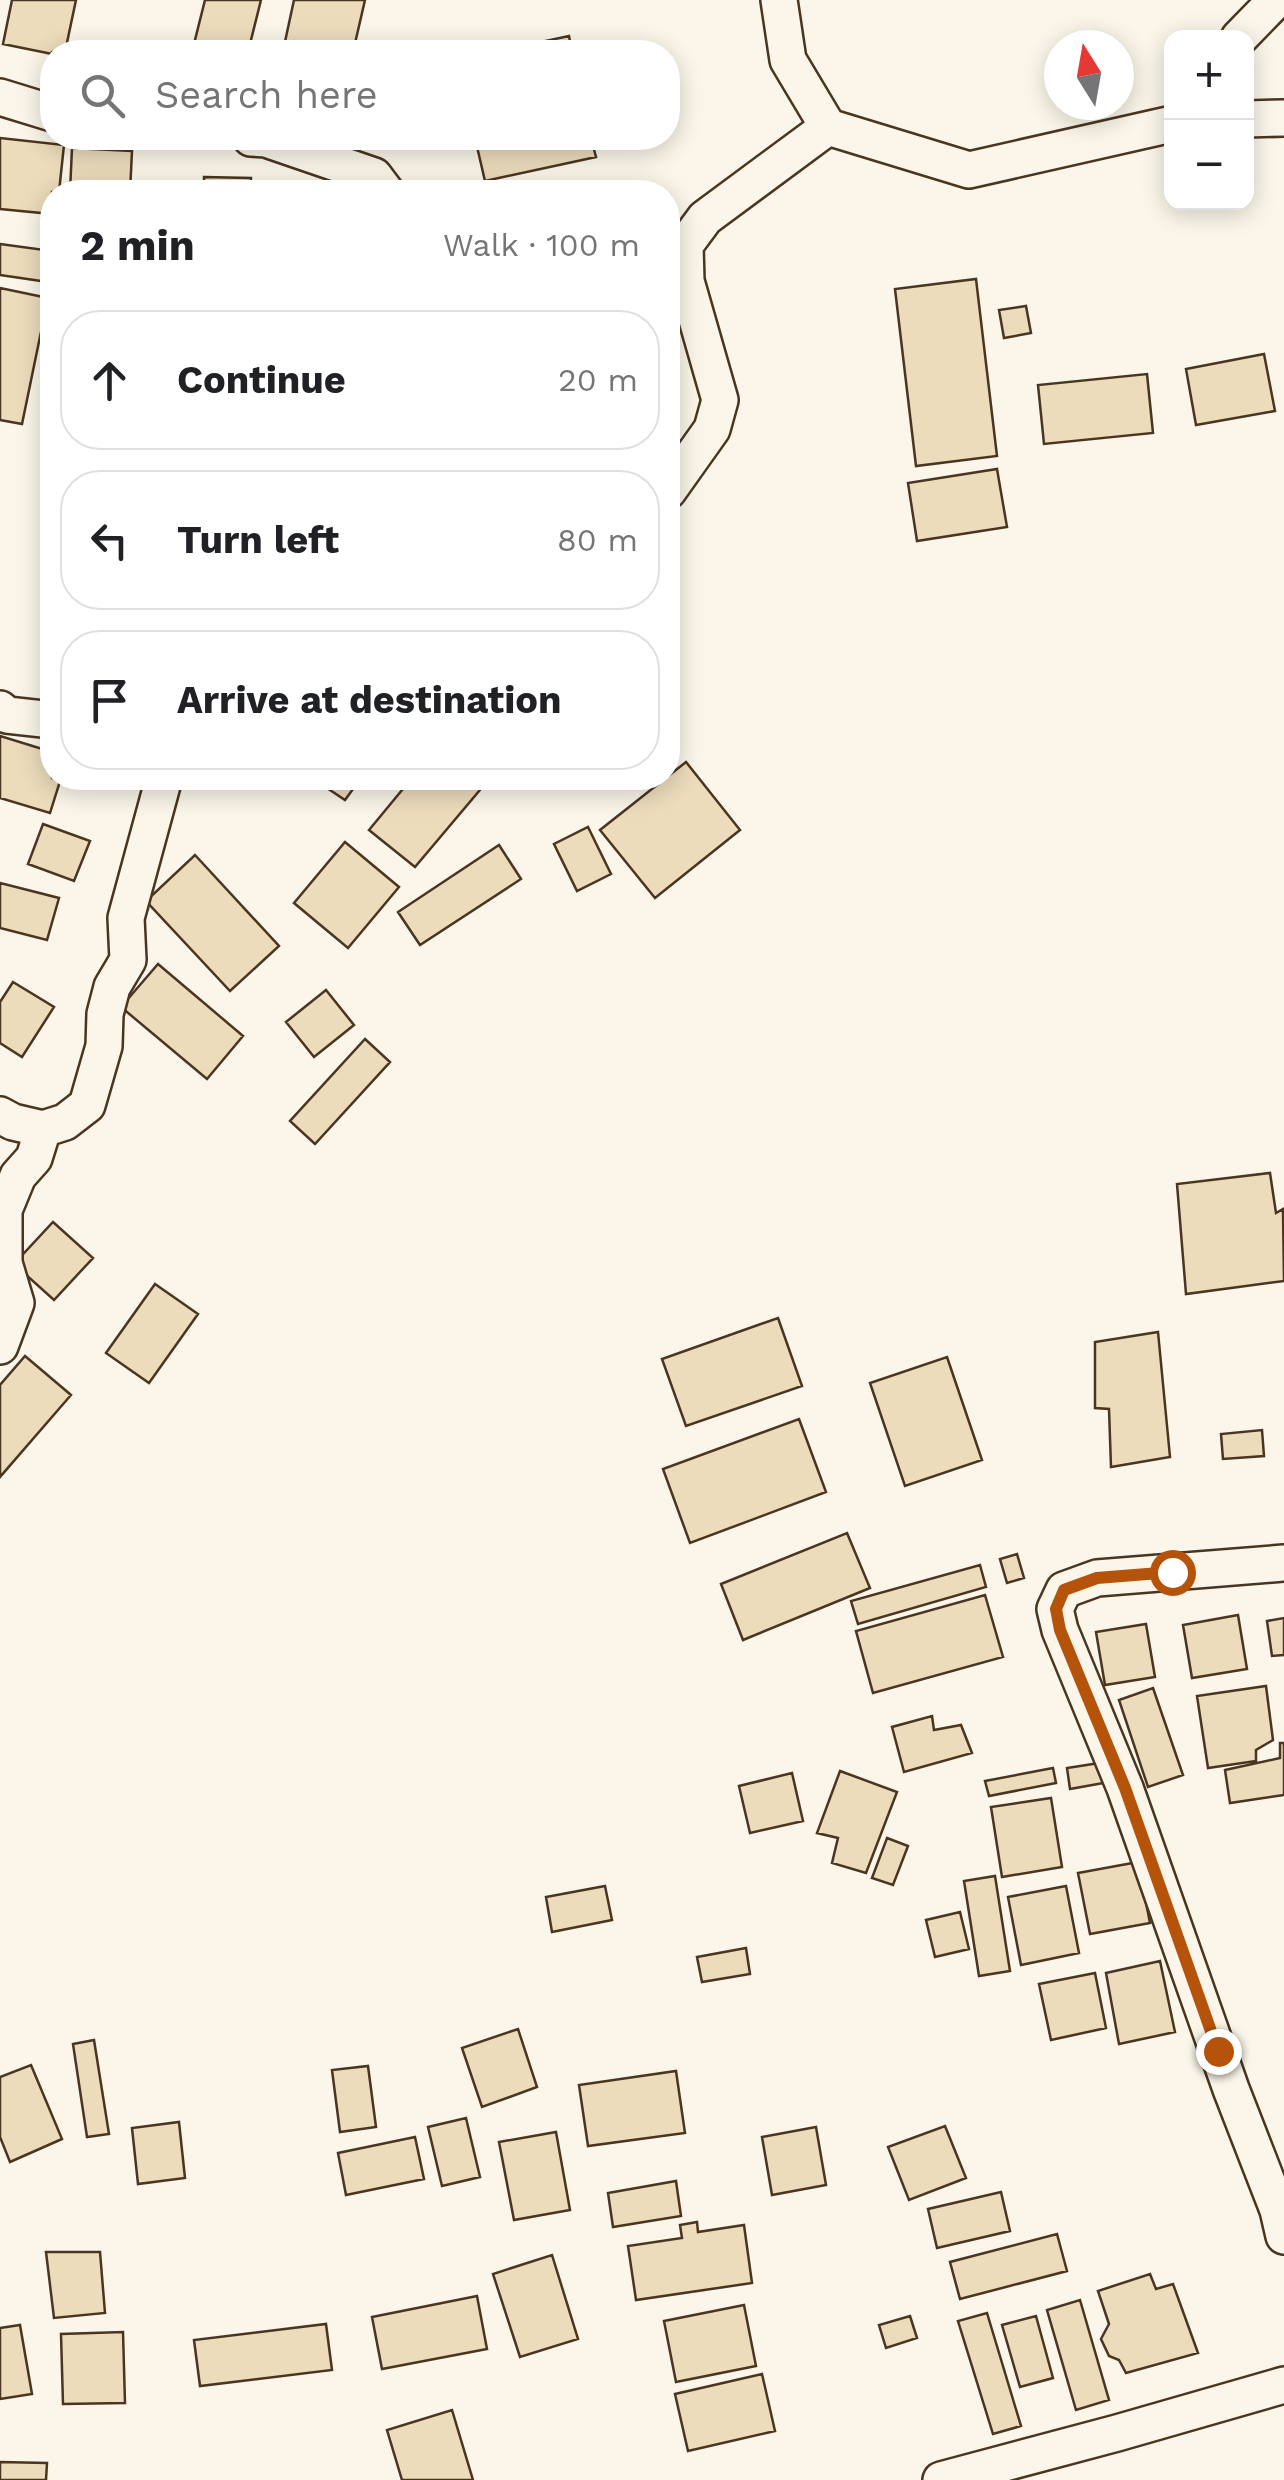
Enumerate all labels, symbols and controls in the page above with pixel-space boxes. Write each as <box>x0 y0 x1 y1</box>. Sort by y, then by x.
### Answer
north arrow <box>1044 30 1134 120</box>
map controls <box>1164 30 1254 210</box>
button: + <box>1164 30 1254 120</box>
search box <box>40 40 680 150</box>
icon: search <box>75 68 130 123</box>
text: Search here <box>155 73 378 117</box>
button: − <box>1164 120 1254 210</box>
text: 2 min <box>80 221 195 270</box>
text: Walk · 100 m <box>443 226 640 264</box>
icon: ahead <box>82 353 137 408</box>
text: Continue <box>177 358 346 402</box>
text: 20 m <box>558 361 638 399</box>
icon: left <box>82 513 137 568</box>
text: Turn left <box>177 518 339 562</box>
text: 80 m <box>557 521 638 559</box>
icon: arrive <box>82 673 137 728</box>
text: Arrive at destination <box>177 678 562 722</box>
route start <box>1150 1550 1196 1596</box>
route end <box>1196 2029 1242 2075</box>

